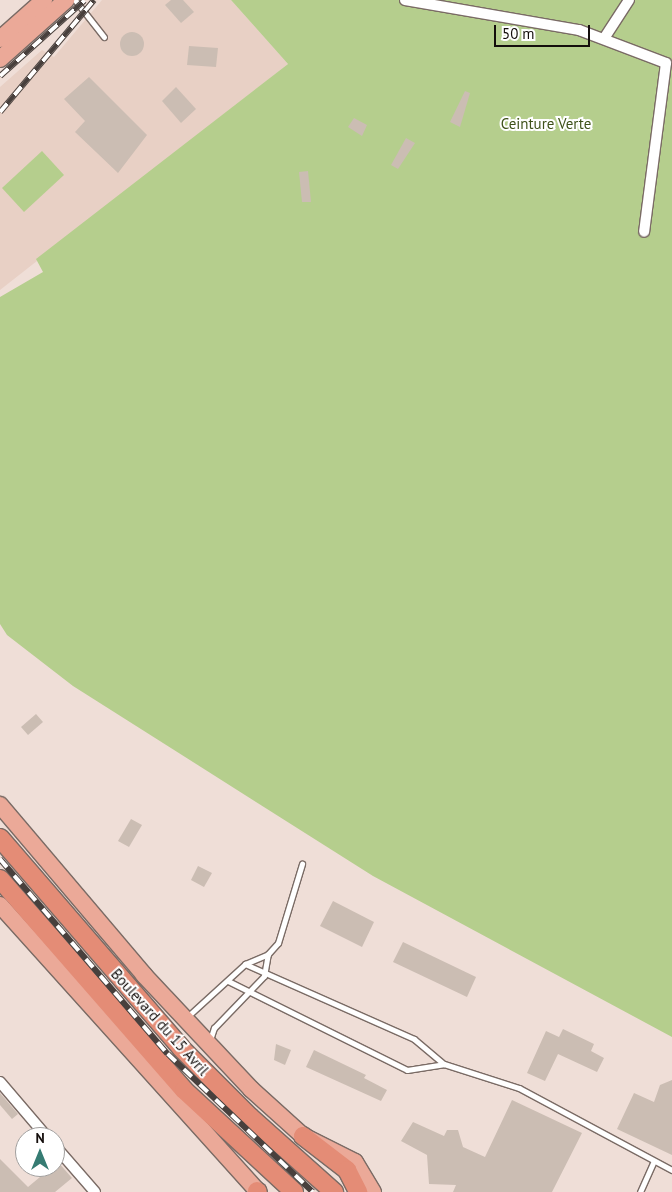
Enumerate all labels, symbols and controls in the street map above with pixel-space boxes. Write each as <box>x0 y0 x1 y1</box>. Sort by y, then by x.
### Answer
scale bar <box>497 15 593 47</box>
text: 50 m <box>502 24 535 43</box>
park label: Ceinture Verte <box>500 115 592 133</box>
street label: Boulevard du 15 Avril <box>107 965 213 1079</box>
north arrow <box>15 1127 65 1177</box>
text: N <box>35 1129 45 1147</box>

